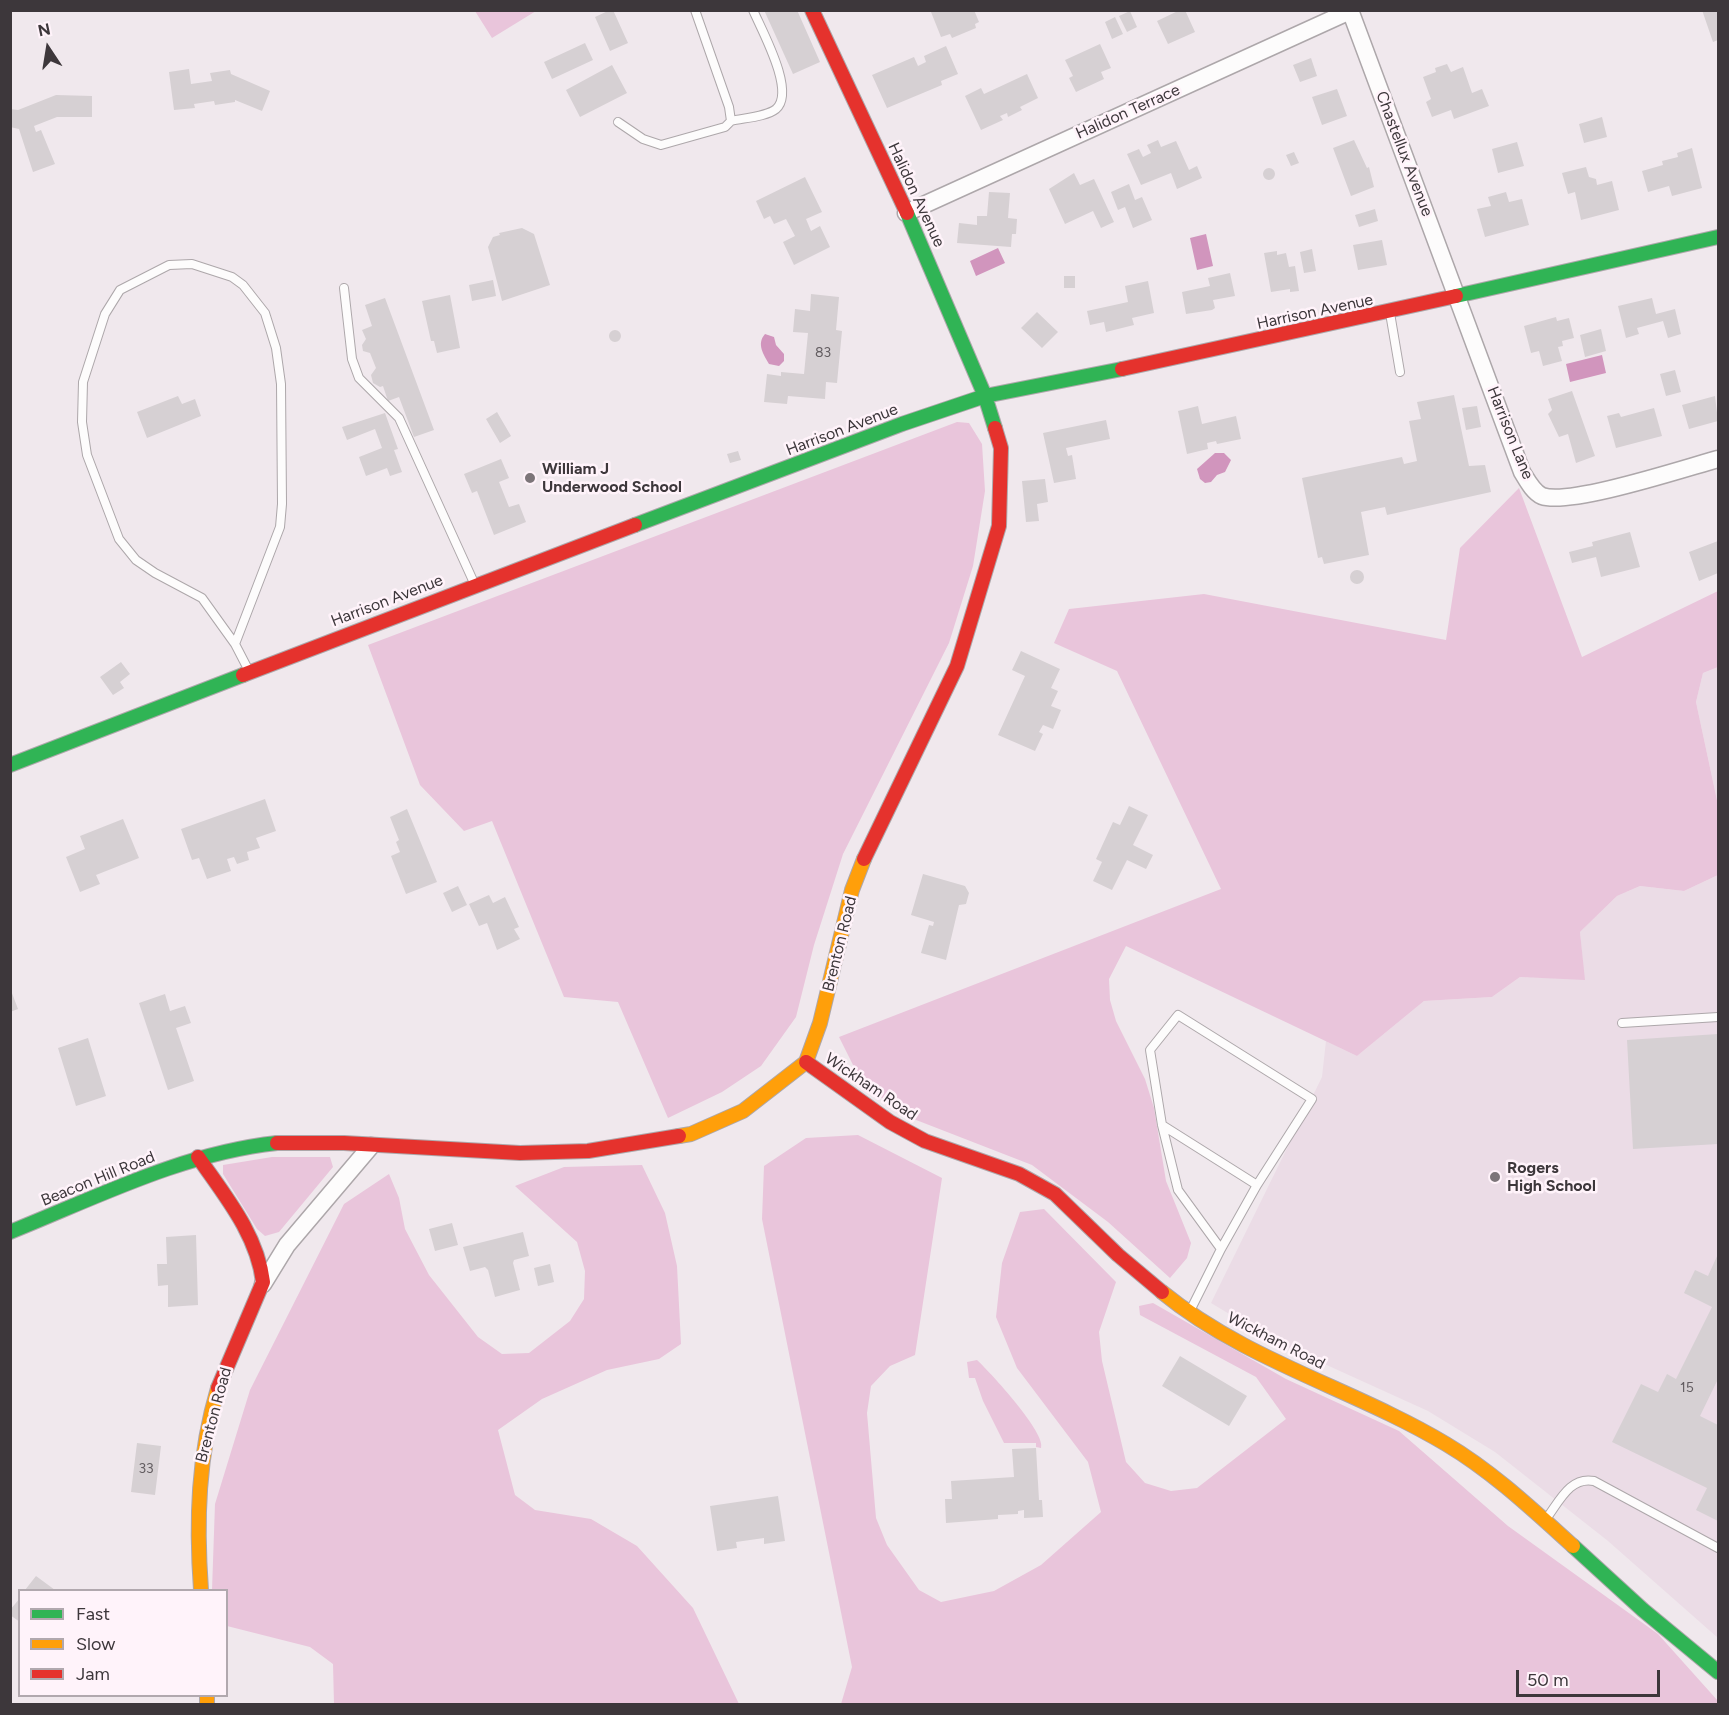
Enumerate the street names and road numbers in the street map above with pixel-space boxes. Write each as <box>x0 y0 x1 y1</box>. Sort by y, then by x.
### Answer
street label: Halidon Terrace <box>1073 80 1183 144</box>
street label: Chastellux Avenue <box>1371 89 1437 219</box>
street label: Halidon Avenue <box>883 140 949 250</box>
street label: Harrison Avenue <box>1255 290 1375 334</box>
street label: Harrison Lane <box>1483 384 1537 482</box>
street label: Harrison Avenue <box>783 400 901 460</box>
street label: Harrison Avenue <box>328 571 446 631</box>
street label: Brenton Road <box>819 894 861 994</box>
street label: Wickham Road <box>821 1049 921 1125</box>
street label: Beacon Hill Road <box>38 1147 158 1211</box>
street label: Wickham Road <box>1224 1308 1328 1374</box>
street label: Brenton Road <box>192 1365 236 1465</box>

